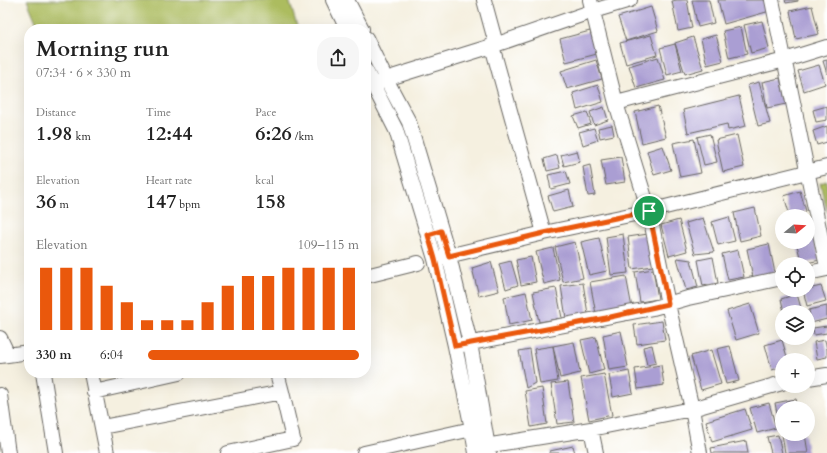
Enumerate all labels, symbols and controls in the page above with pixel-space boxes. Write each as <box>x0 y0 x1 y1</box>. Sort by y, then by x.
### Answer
text: Morning run <box>36 34 169 64</box>
button: share <box>317 37 359 79</box>
text: 07:34 · 6 × 330 m <box>36 64 131 82</box>
text: Distance <box>36 105 76 120</box>
text: Time <box>146 105 171 120</box>
text: Pace <box>255 105 277 120</box>
text: 1.98 <box>36 120 73 147</box>
text: 12:44 <box>146 120 192 147</box>
text: 6:26 <box>255 120 292 147</box>
text: km <box>73 129 91 144</box>
text: /km <box>292 129 314 144</box>
text: Elevation <box>36 173 80 188</box>
text: Heart rate <box>146 173 192 188</box>
text: kcal <box>255 173 274 188</box>
text: 36 <box>36 188 57 215</box>
text: 147 <box>146 188 176 215</box>
text: 158 <box>255 188 286 215</box>
pin <box>632 194 666 228</box>
text: m <box>57 197 69 212</box>
text: bpm <box>176 197 200 212</box>
icon: arrive <box>638 200 660 222</box>
north arrow <box>775 209 815 249</box>
map controls <box>775 209 815 441</box>
text: Elevation <box>36 236 88 254</box>
text: 109–115 m <box>297 236 359 254</box>
button: locate <box>775 257 815 297</box>
button: layers <box>775 305 815 345</box>
text: 330 m <box>36 346 71 364</box>
text: 6:04 <box>100 346 123 364</box>
button: + <box>775 353 815 393</box>
button: − <box>775 401 815 441</box>

